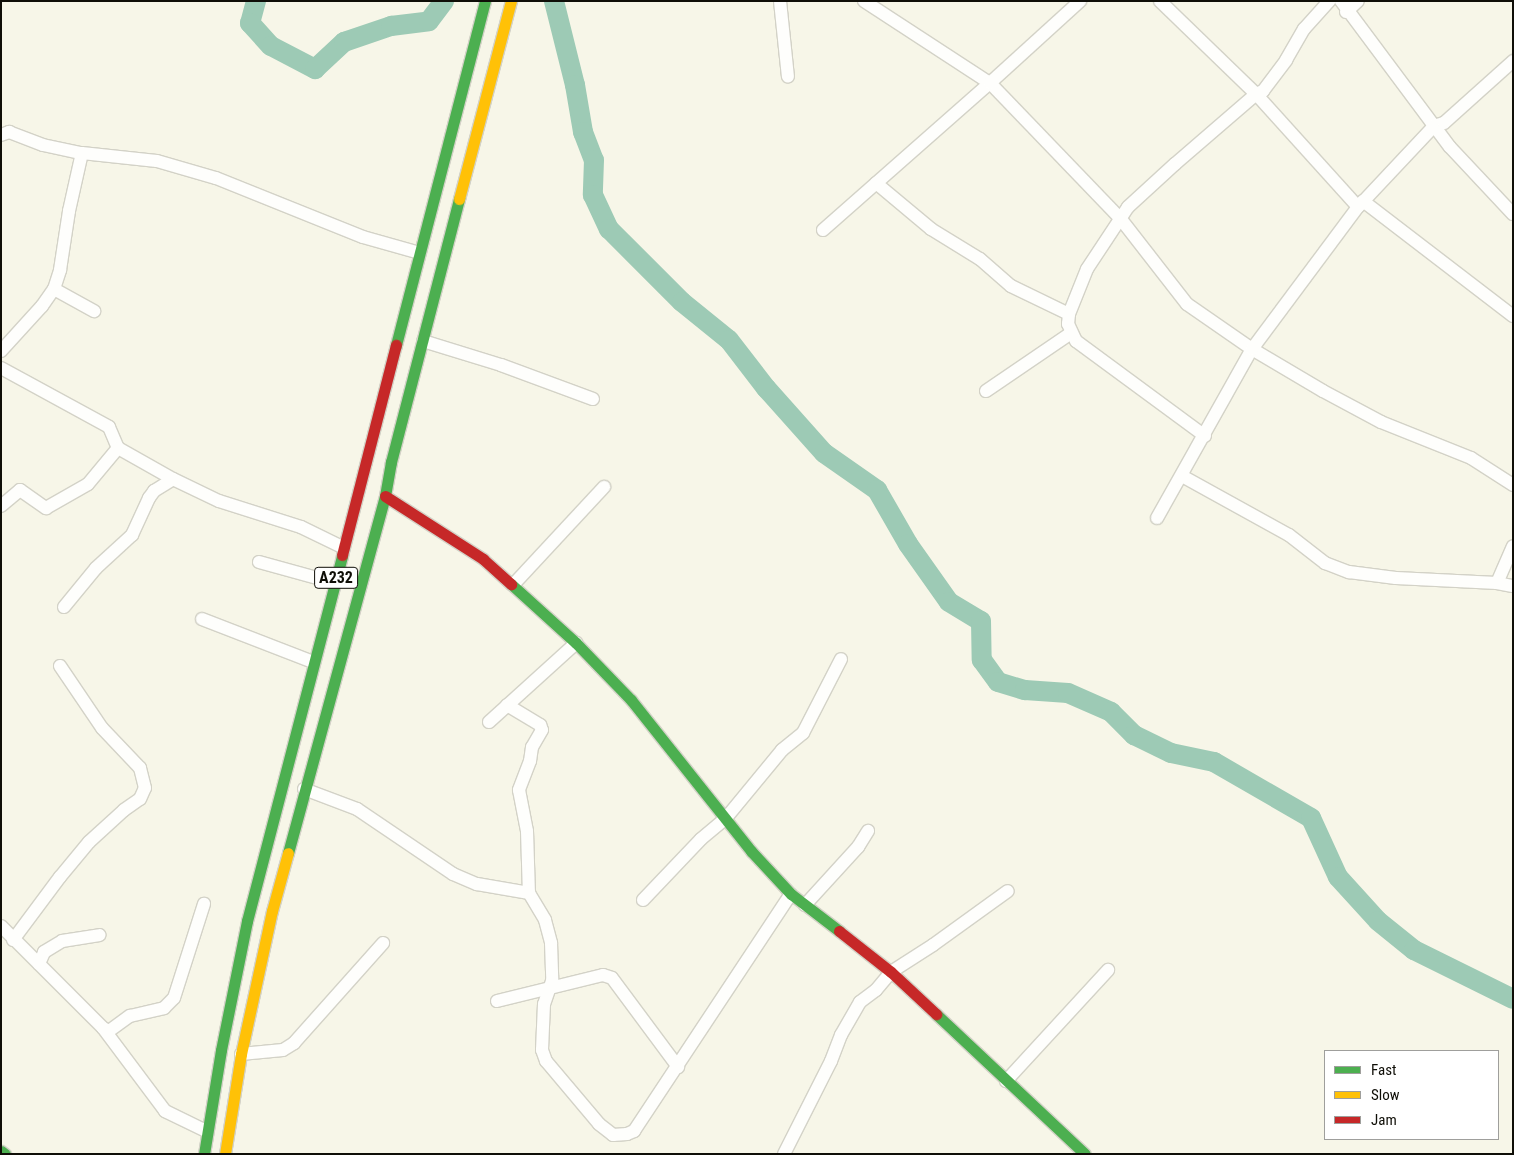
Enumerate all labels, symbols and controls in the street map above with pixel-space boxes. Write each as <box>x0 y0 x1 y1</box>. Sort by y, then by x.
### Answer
road number: A232 <box>314 564 358 592</box>
legend <box>1324 1050 1499 1140</box>
text: Fast <box>1371 1061 1396 1079</box>
text: Slow <box>1371 1086 1400 1104</box>
text: Jam <box>1371 1111 1397 1129</box>

